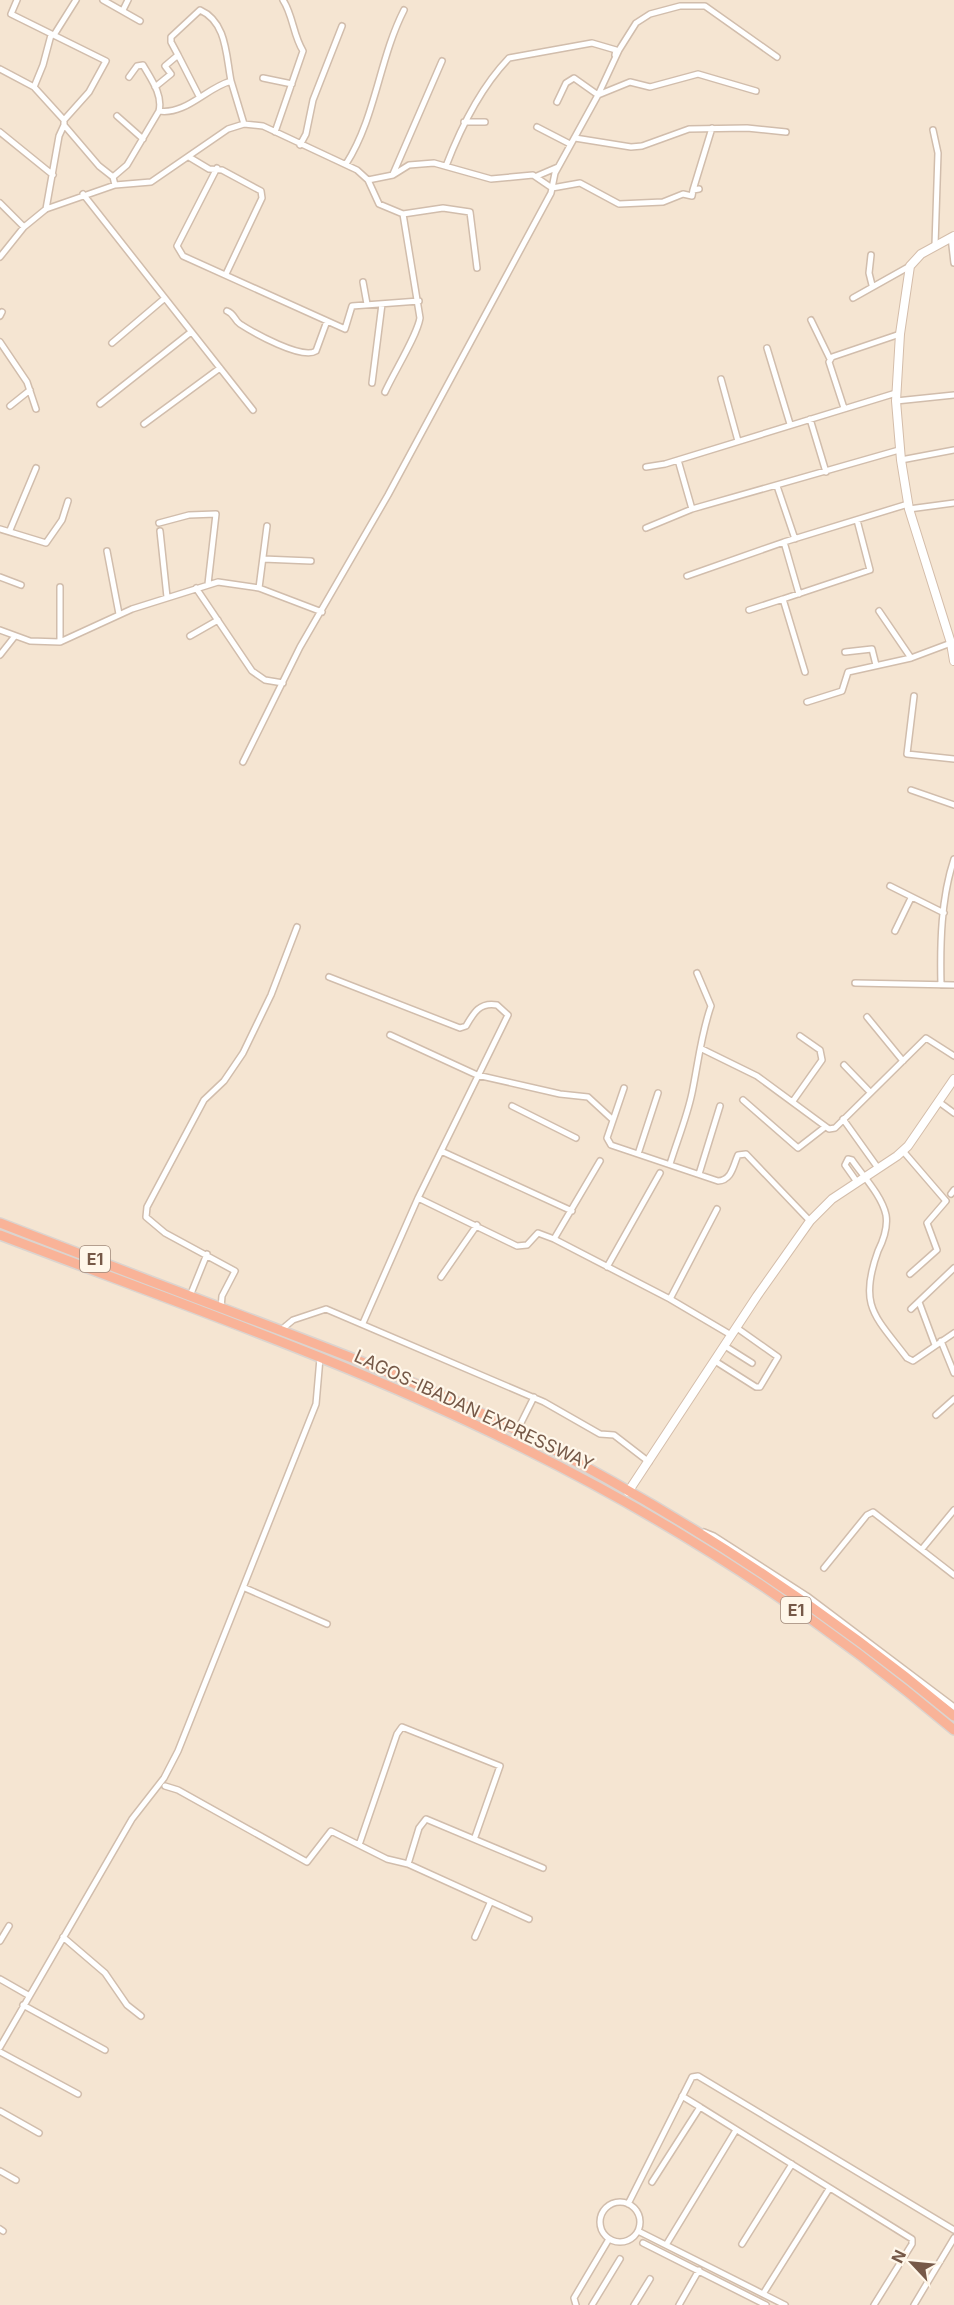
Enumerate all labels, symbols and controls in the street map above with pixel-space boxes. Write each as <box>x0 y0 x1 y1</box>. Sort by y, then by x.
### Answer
road number: E1 <box>80 1246 110 1272</box>
street label: LAGOS-IBADAN EXPRESSWAY <box>351 1345 597 1475</box>
road number: E1 <box>781 1597 811 1623</box>
north arrow <box>882 2233 942 2293</box>
text: N <box>887 2247 910 2266</box>

